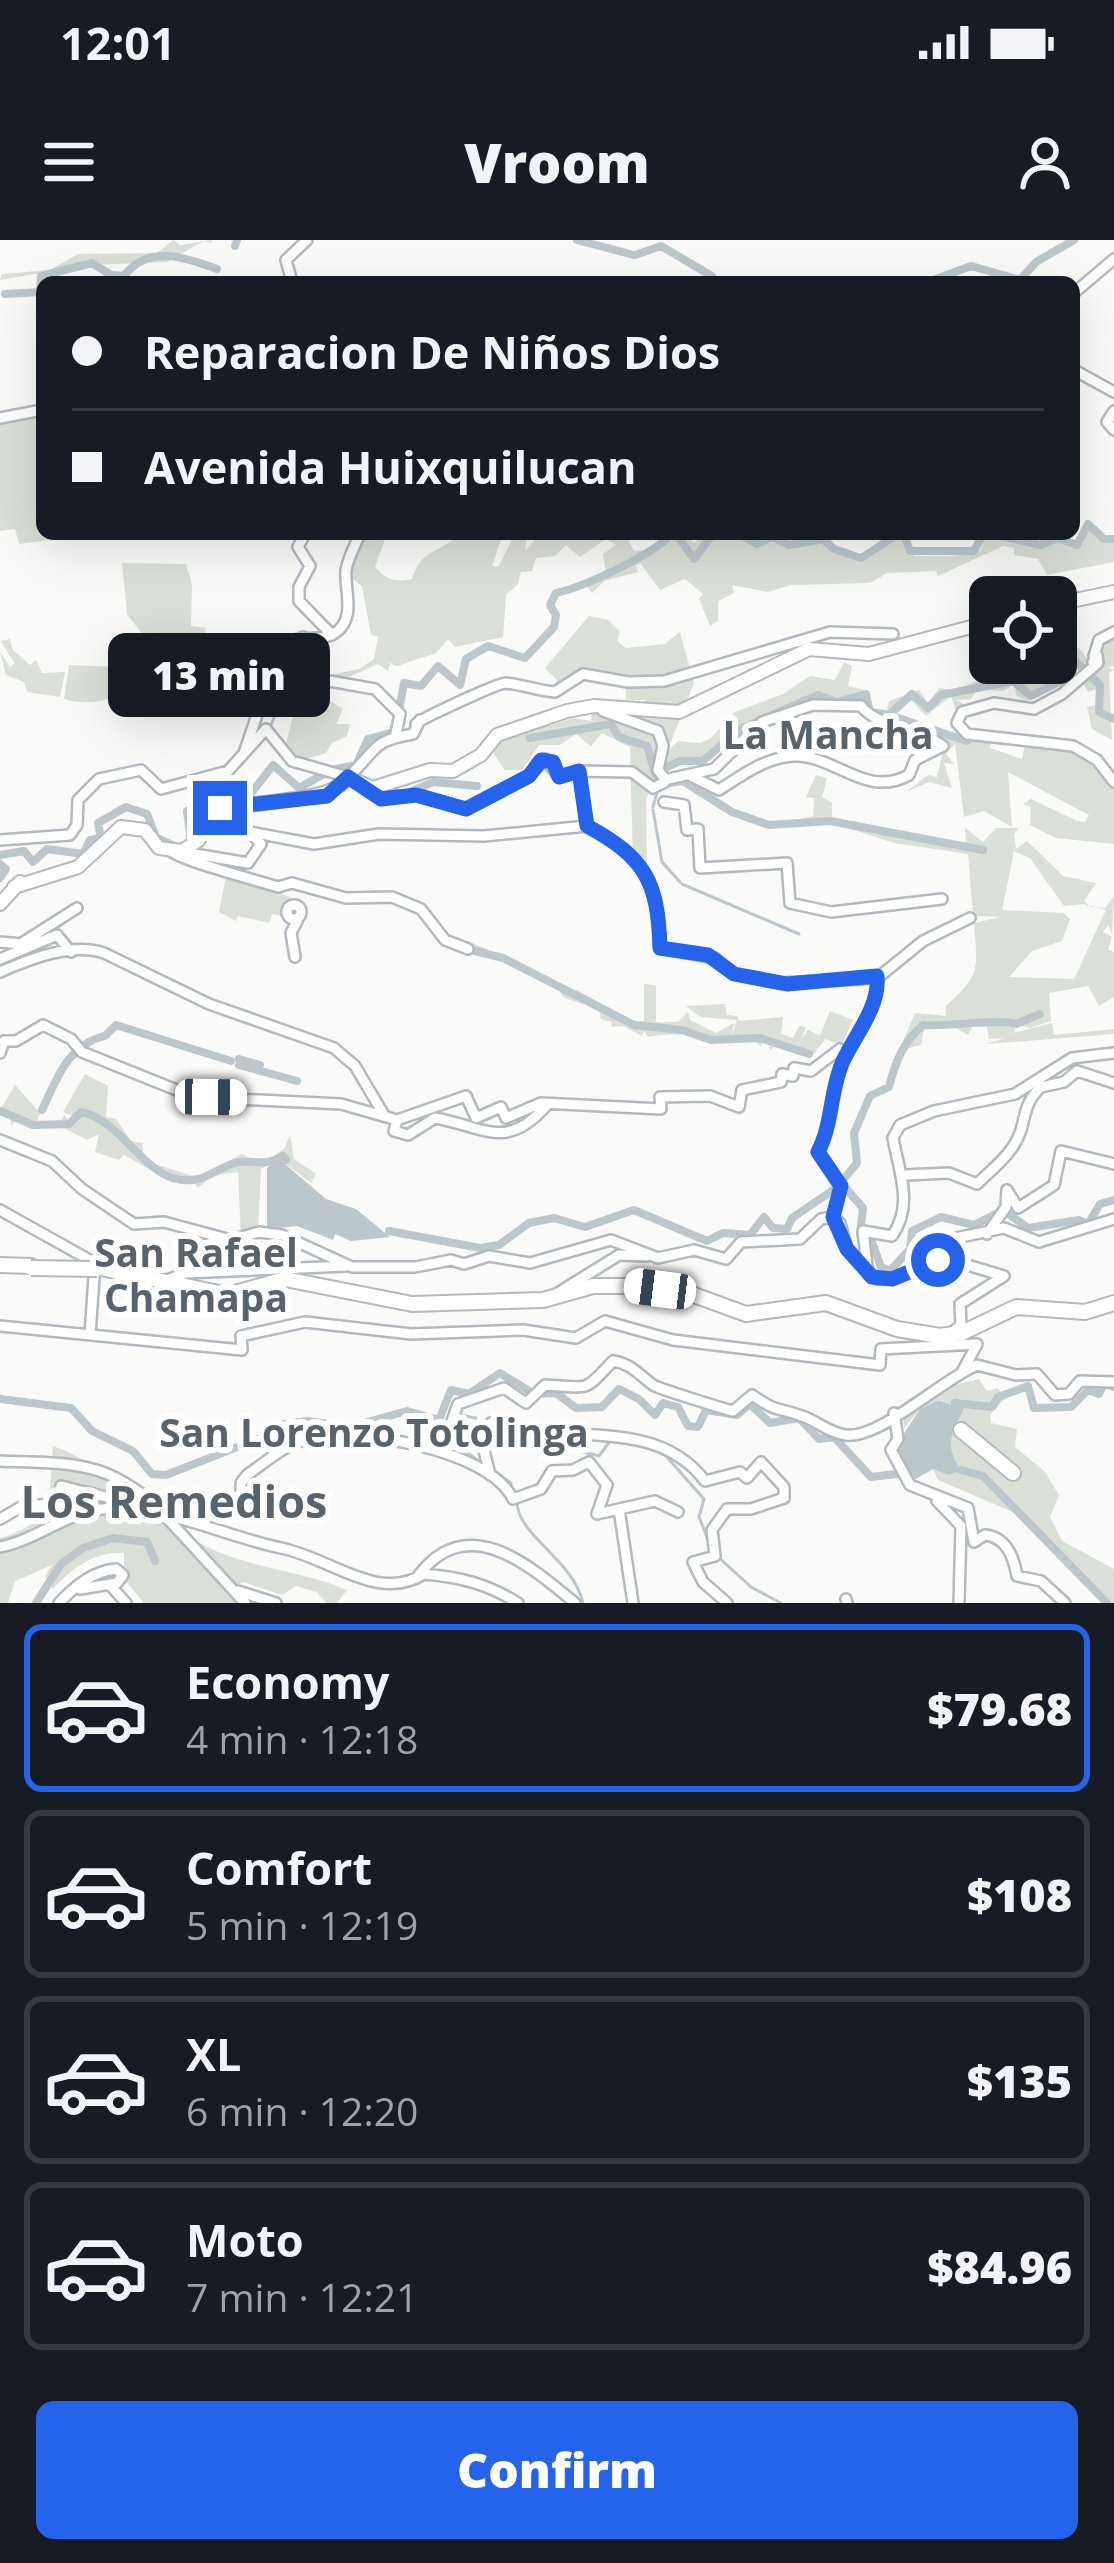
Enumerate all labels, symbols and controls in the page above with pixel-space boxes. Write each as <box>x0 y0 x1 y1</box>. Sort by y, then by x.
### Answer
text: 12:01 <box>60 12 176 73</box>
text: Vroom <box>464 125 650 199</box>
icon: menu <box>36 129 102 195</box>
icon: person <box>1012 129 1078 195</box>
text: Reparacion De Niños Dios <box>144 321 720 382</box>
text: Avenida Huixquilucan <box>144 436 637 497</box>
map controls <box>969 576 1077 684</box>
button: locate <box>969 576 1077 684</box>
callout: 13 min <box>109 634 331 718</box>
text: 13 min <box>152 648 286 701</box>
district label: La Mancha <box>723 707 933 760</box>
route end <box>193 781 247 835</box>
car <box>175 1078 247 1116</box>
district label: San Rafael Chamapa <box>94 1225 298 1323</box>
route start <box>911 1233 965 1287</box>
car <box>622 1267 698 1311</box>
district label: San Lorenzo Totolinga <box>159 1405 589 1458</box>
district label: Los Remedios <box>21 1470 327 1531</box>
text: Economy <box>186 1651 389 1712</box>
icon: car <box>42 1654 150 1762</box>
text: $79.68 <box>928 1678 1072 1739</box>
text: 4 min · 12:18 <box>186 1712 418 1765</box>
text: Comfort <box>186 1837 372 1898</box>
icon: car <box>42 1840 150 1948</box>
text: $108 <box>967 1864 1072 1925</box>
text: 5 min · 12:19 <box>186 1898 418 1951</box>
text: XL <box>186 2023 241 2084</box>
icon: car <box>42 2026 150 2134</box>
text: $135 <box>967 2050 1072 2111</box>
text: 6 min · 12:20 <box>186 2084 418 2137</box>
text: Moto <box>186 2209 304 2270</box>
icon: car <box>42 2212 150 2320</box>
text: $84.96 <box>928 2236 1072 2297</box>
text: 7 min · 12:21 <box>186 2270 418 2323</box>
button: Confirm <box>36 2401 1078 2539</box>

